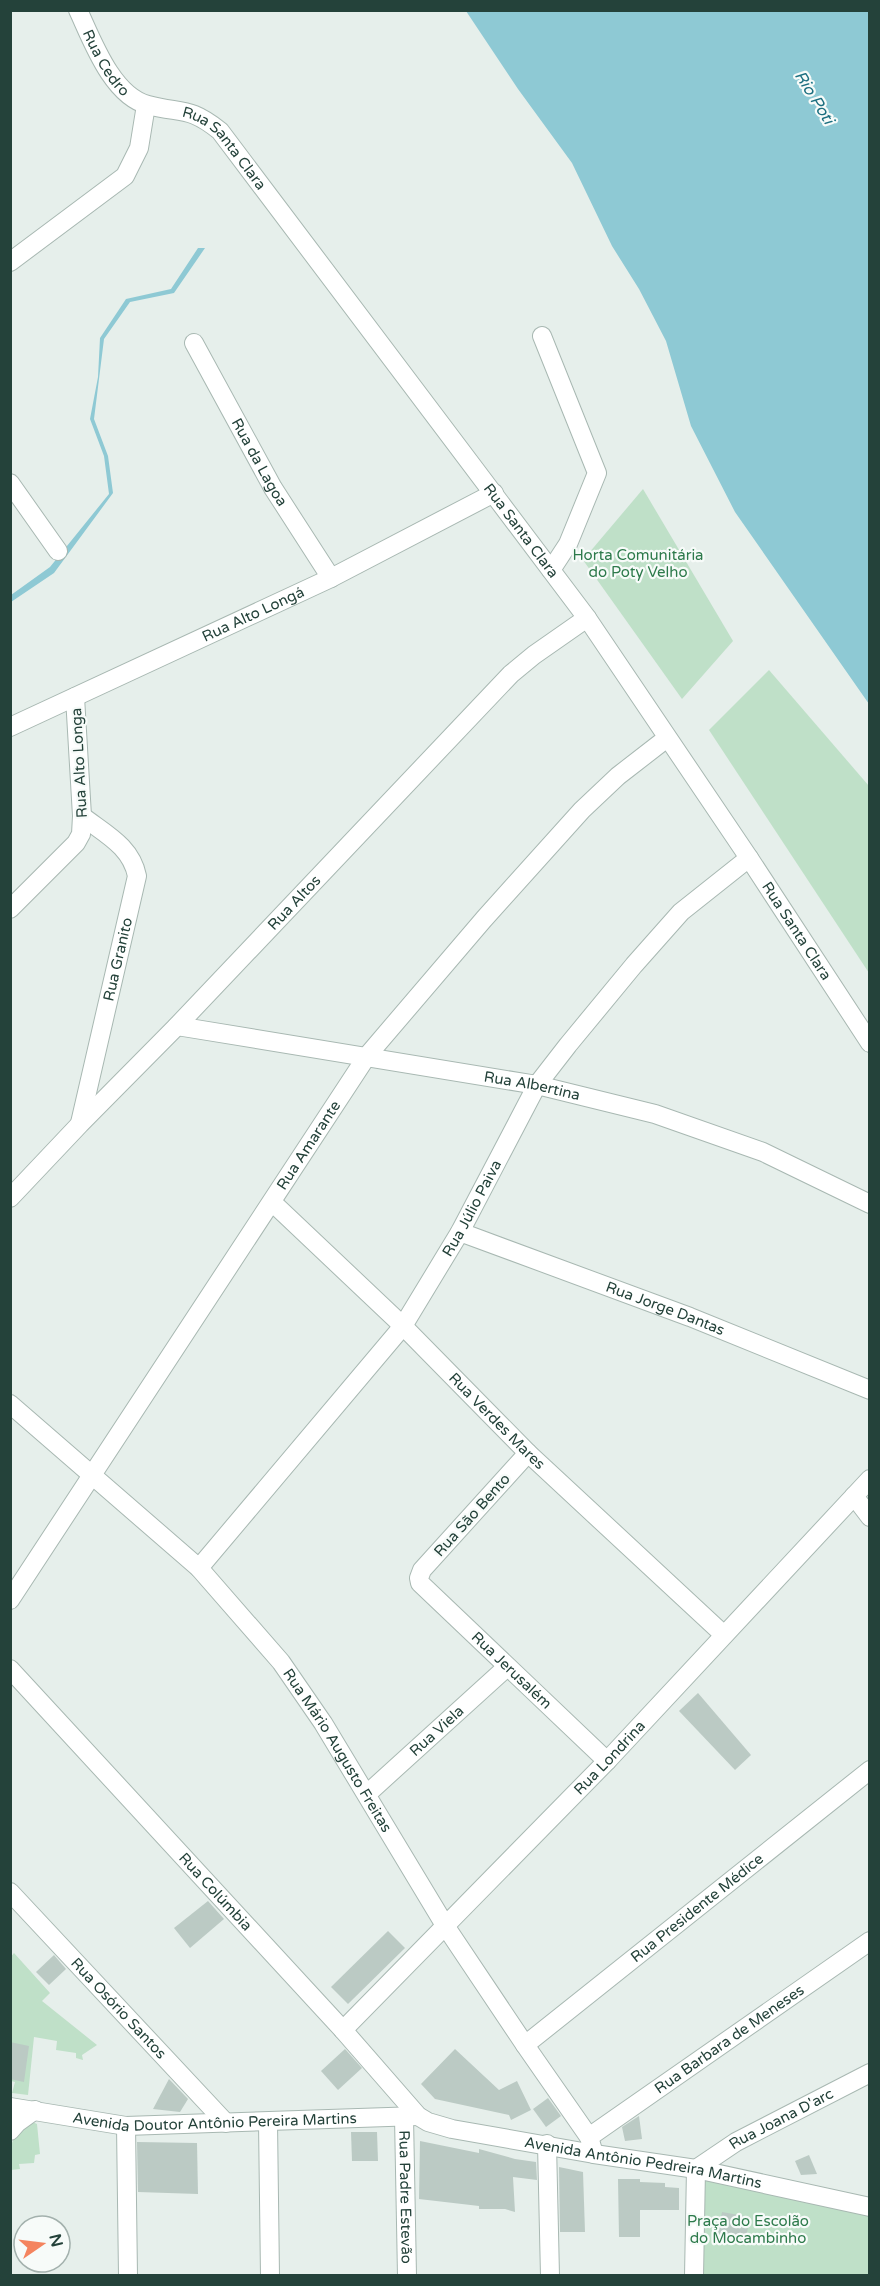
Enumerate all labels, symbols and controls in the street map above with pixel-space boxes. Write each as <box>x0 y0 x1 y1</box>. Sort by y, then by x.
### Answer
street label: Rua Cedro <box>79 27 133 100</box>
water label: Rio Poti <box>790 67 839 130</box>
street label: Rua Santa Clara <box>180 103 270 193</box>
street label: Rua da Lagoa <box>228 415 291 510</box>
street label: Rua Santa Clara <box>480 480 563 582</box>
park label: Horta Comunitária do Poty Velho <box>572 546 704 581</box>
street label: Rua Alto Longá <box>199 583 307 646</box>
street label: Rua Alto Longa <box>67 707 91 819</box>
street label: Rua Altos <box>264 871 324 934</box>
street label: Rua Santa Clara <box>758 878 835 983</box>
street label: Rua Granito <box>99 916 136 1003</box>
street label: Rua Albertina <box>483 1067 582 1104</box>
street label: Rua Amarante <box>273 1097 344 1193</box>
street label: Rua Júlio Paiva <box>438 1157 505 1260</box>
street label: Rua Jorge Dantas <box>603 1278 727 1339</box>
street label: Rua Verdes Mares <box>445 1369 549 1473</box>
street label: Rua São Bento <box>430 1470 514 1560</box>
street label: Rua Jerusalém <box>468 1628 556 1713</box>
street label: Rua Mário Augusto Freitas <box>279 1665 396 1836</box>
street label: Rua Viela <box>406 1702 467 1760</box>
street label: Rua Londrina <box>570 1717 649 1799</box>
street label: Rua Colúmbia <box>175 1849 256 1935</box>
street label: Rua Presidente Médice <box>627 1850 767 1966</box>
street label: Rua Osório Santos <box>67 1954 170 2062</box>
street label: Rua Barbara de Meneses <box>651 1981 807 2097</box>
street label: Rua Joana D'arc <box>725 2085 836 2153</box>
street label: Avenida Doutor Antônio Pereira Martins <box>71 2108 357 2135</box>
street label: Rua Padre Estevão <box>395 2130 416 2264</box>
street label: Avenida Antônio Pedreira Martins <box>523 2133 764 2192</box>
park label: Praça do Escolão do Mocambinho <box>687 2212 809 2247</box>
north arrow <box>12 2214 72 2274</box>
text: N <box>44 2232 67 2249</box>

